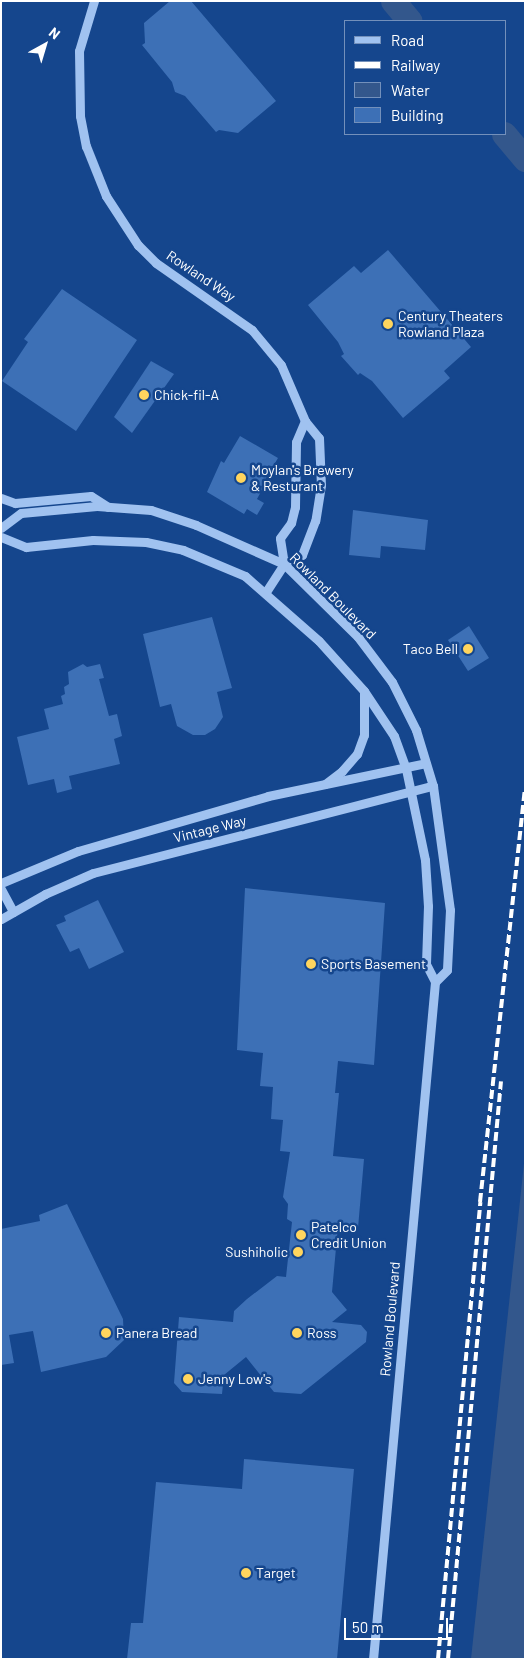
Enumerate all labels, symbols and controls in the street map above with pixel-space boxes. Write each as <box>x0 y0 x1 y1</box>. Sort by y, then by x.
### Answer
north arrow <box>20 20 70 70</box>
legend <box>344 20 506 135</box>
text: N <box>46 23 64 42</box>
text: Road <box>391 31 424 49</box>
text: Railway <box>391 56 440 74</box>
text: Water <box>391 81 430 99</box>
text: Building <box>391 106 444 124</box>
street label: Rowland Way <box>163 247 239 305</box>
place label: Century Theaters Rowland Plaza <box>398 308 503 341</box>
marker: Century Theaters Rowland Plaza <box>382 318 394 330</box>
place label: Chick-fil-A <box>154 387 219 403</box>
marker: Chick-fil-A <box>138 389 150 401</box>
place label: Moylan's Brewery & Resturant <box>251 462 354 494</box>
marker: Moylan's Brewery & Resturant <box>235 472 247 484</box>
street label: Rowland Boulevard <box>286 549 380 643</box>
place label: Taco Bell <box>403 641 458 657</box>
marker: Taco Bell <box>462 643 474 655</box>
street label: Vintage Way <box>172 812 248 846</box>
place label: Sports Basement <box>321 956 426 972</box>
marker: Sports Basement <box>305 958 317 970</box>
place label: Patelco Credit Union <box>311 1219 386 1252</box>
marker: Patelco Credit Union <box>295 1229 307 1241</box>
place label: Sushiholic <box>225 1244 288 1260</box>
marker: Sushiholic <box>292 1246 304 1258</box>
street label: Rowland Boulevard <box>377 1261 403 1377</box>
place label: Panera Bread <box>116 1325 197 1341</box>
place label: Ross <box>307 1325 336 1341</box>
marker: Panera Bread <box>100 1327 112 1339</box>
marker: Ross <box>291 1327 303 1339</box>
place label: Jenny Low's <box>198 1371 271 1387</box>
marker: Jenny Low's <box>182 1373 194 1385</box>
place label: Target <box>256 1565 296 1581</box>
marker: Target <box>240 1567 252 1579</box>
scale bar <box>346 1608 450 1640</box>
text: 50 m <box>352 1618 384 1636</box>

